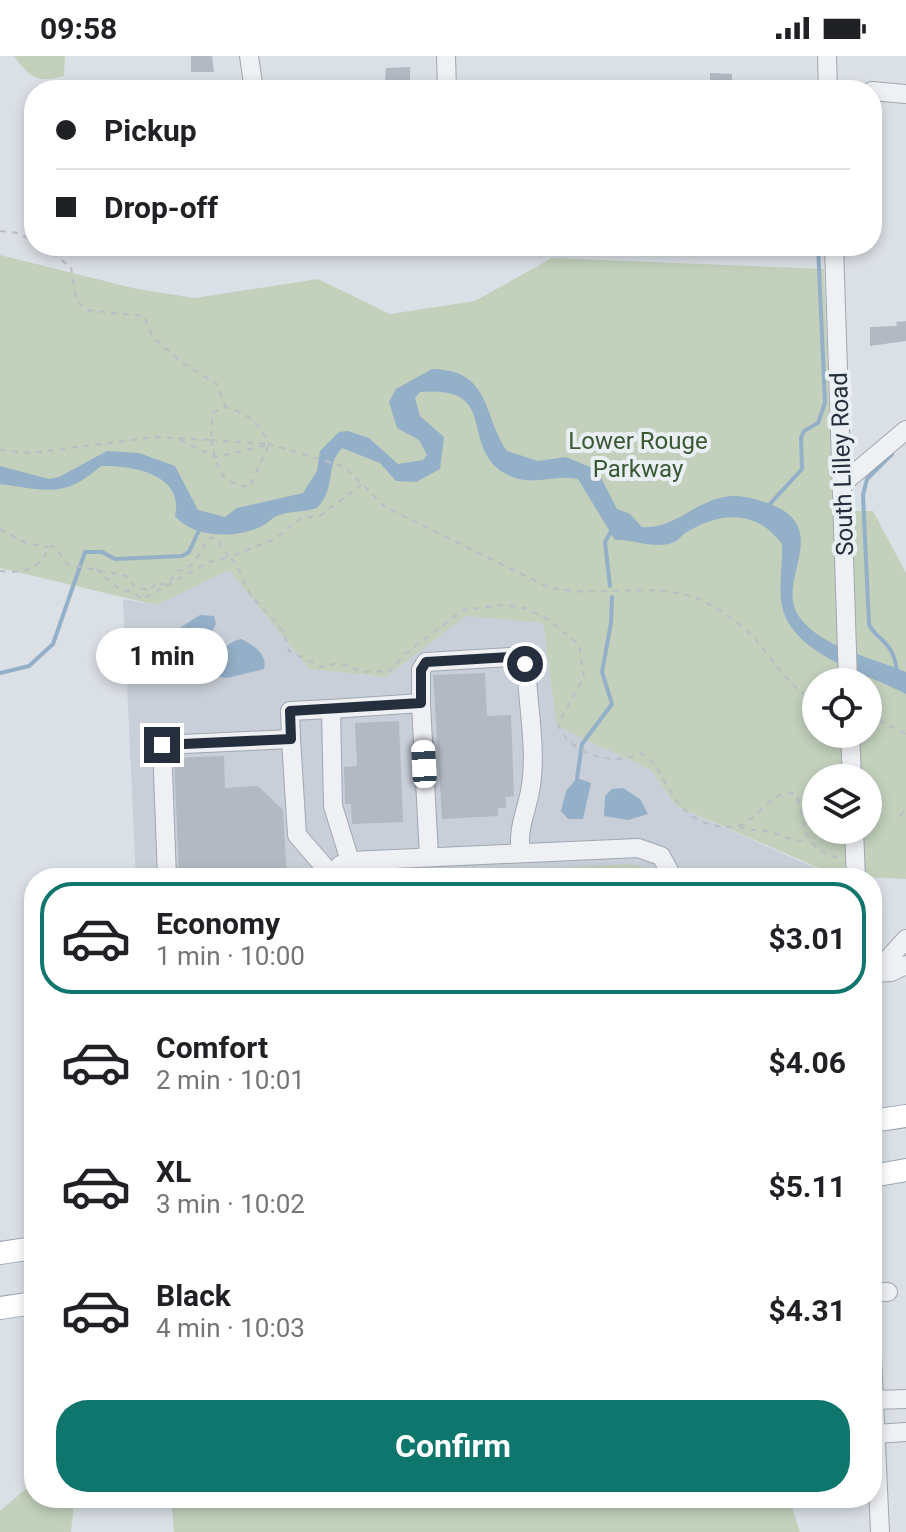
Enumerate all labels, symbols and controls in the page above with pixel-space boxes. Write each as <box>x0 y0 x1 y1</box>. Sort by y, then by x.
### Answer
text: 09:58 <box>40 11 117 46</box>
text: Pickup <box>104 113 197 148</box>
text: Drop-off <box>104 190 218 225</box>
street label: South Lilley Road <box>825 372 859 556</box>
park label: Lower Rouge Parkway <box>568 427 708 483</box>
callout: 1 min <box>96 629 228 685</box>
text: 1 min <box>129 641 195 671</box>
route start <box>507 646 543 682</box>
map controls <box>802 668 882 844</box>
button: locate <box>802 668 882 748</box>
route end <box>144 727 180 763</box>
car <box>411 739 437 789</box>
button: layers <box>802 764 882 844</box>
icon: car <box>60 902 132 974</box>
text: Economy <box>156 906 280 941</box>
text: $3.01 <box>768 921 846 956</box>
text: 1 min · 10:00 <box>156 941 305 971</box>
icon: car <box>60 1026 132 1098</box>
text: Comfort <box>156 1030 268 1065</box>
text: $4.06 <box>768 1045 846 1080</box>
text: 2 min · 10:01 <box>156 1065 305 1095</box>
icon: car <box>60 1150 132 1222</box>
text: XL <box>156 1154 191 1189</box>
text: $5.11 <box>768 1169 846 1204</box>
text: 3 min · 10:02 <box>156 1189 305 1219</box>
icon: car <box>60 1274 132 1346</box>
text: Black <box>156 1278 231 1313</box>
text: $4.31 <box>768 1293 846 1328</box>
text: 4 min · 10:03 <box>156 1313 305 1343</box>
button: Confirm <box>56 1400 850 1492</box>

